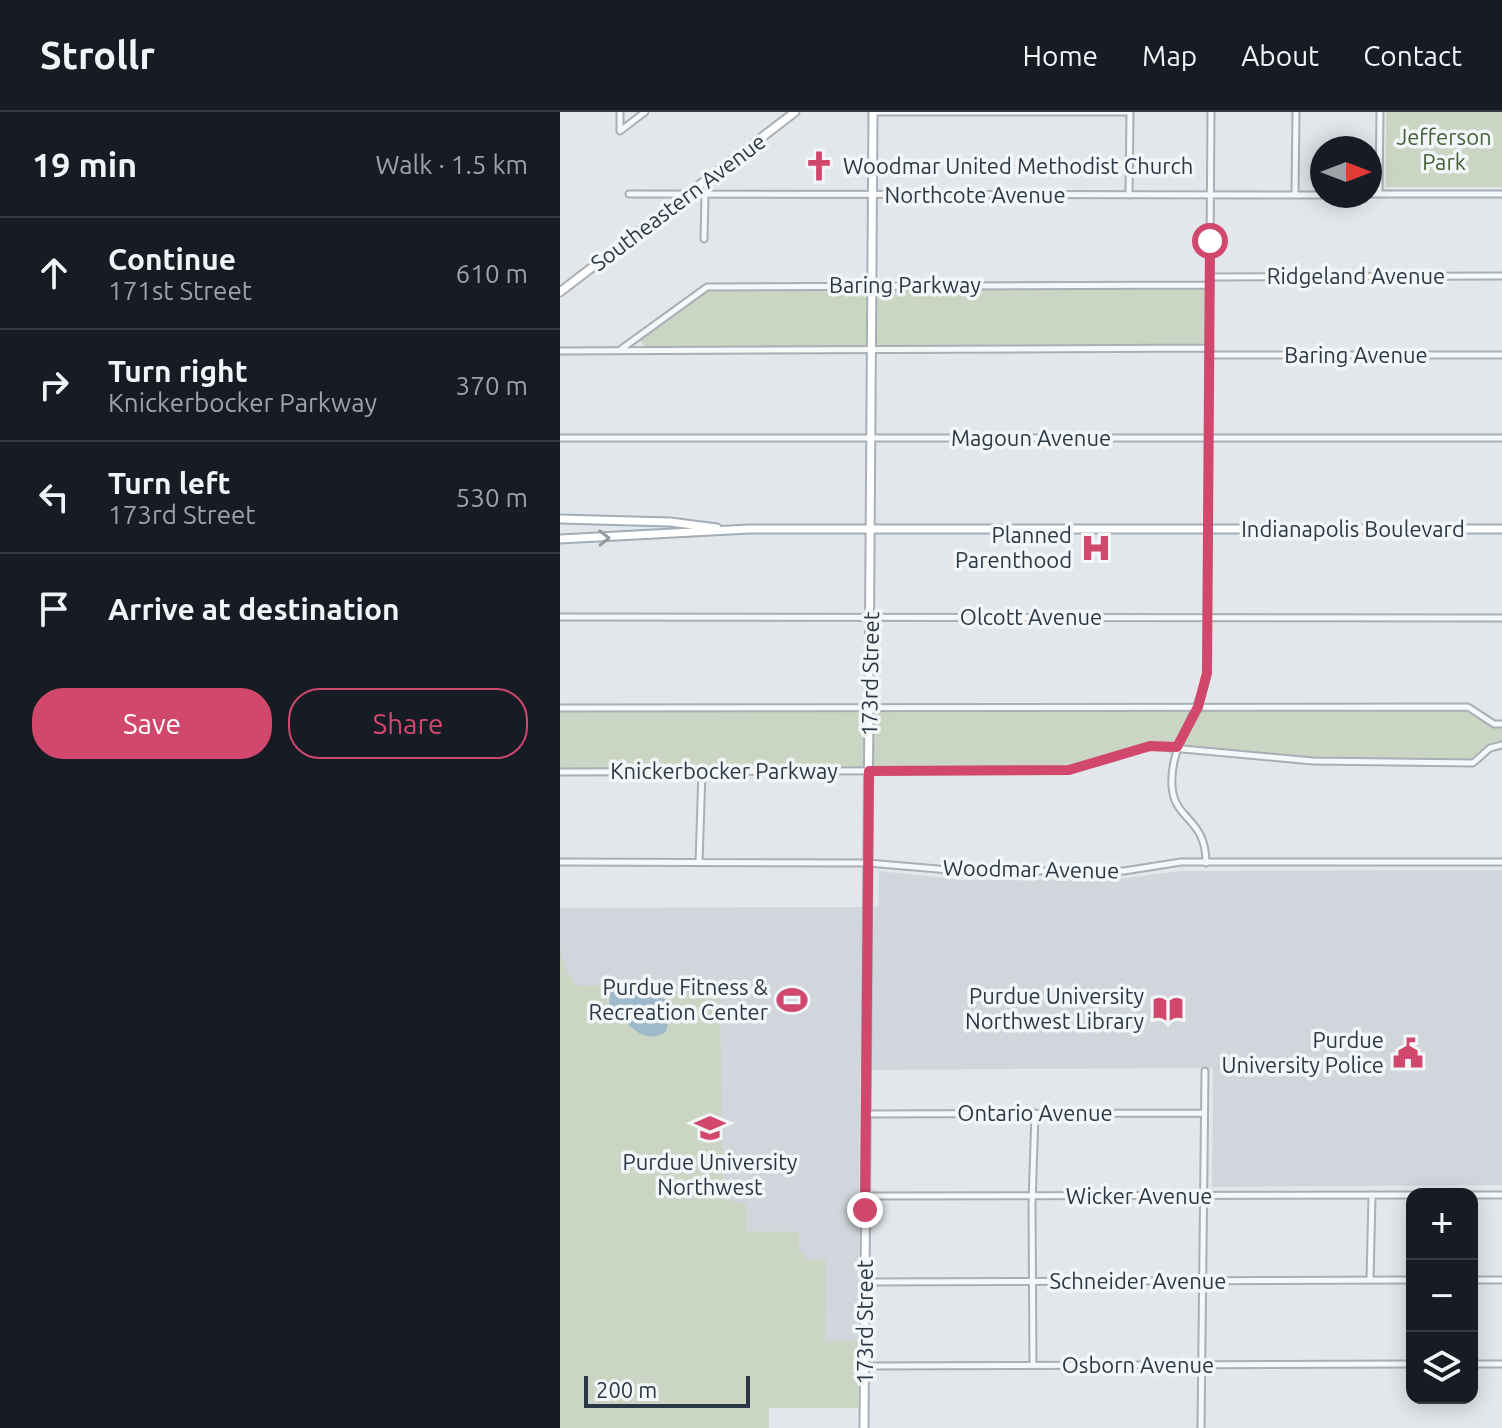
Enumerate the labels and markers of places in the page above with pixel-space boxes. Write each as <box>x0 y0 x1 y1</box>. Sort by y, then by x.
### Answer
church icon: Woodmar United Methodist Church <box>802 149 836 183</box>
place label: Woodmar United Methodist Church <box>843 153 1193 178</box>
place label: Planned Parenthood <box>955 522 1072 572</box>
hospital icon: Planned Parenthood <box>1079 531 1113 565</box>
place label: Purdue Fitness & Recreation Center <box>588 974 769 1024</box>
sports icon: Purdue Fitness & Recreation Center <box>775 983 809 1017</box>
place label: Purdue University Northwest Library <box>965 983 1144 1033</box>
library icon: Purdue University Northwest Library <box>1151 992 1185 1026</box>
place label: Purdue University Police <box>1222 1027 1384 1077</box>
public building icon: Purdue University Police <box>1391 1036 1425 1070</box>
school or university icon: Purdue University Northwest <box>693 1111 727 1145</box>
place label: Purdue University Northwest <box>623 1149 798 1199</box>

